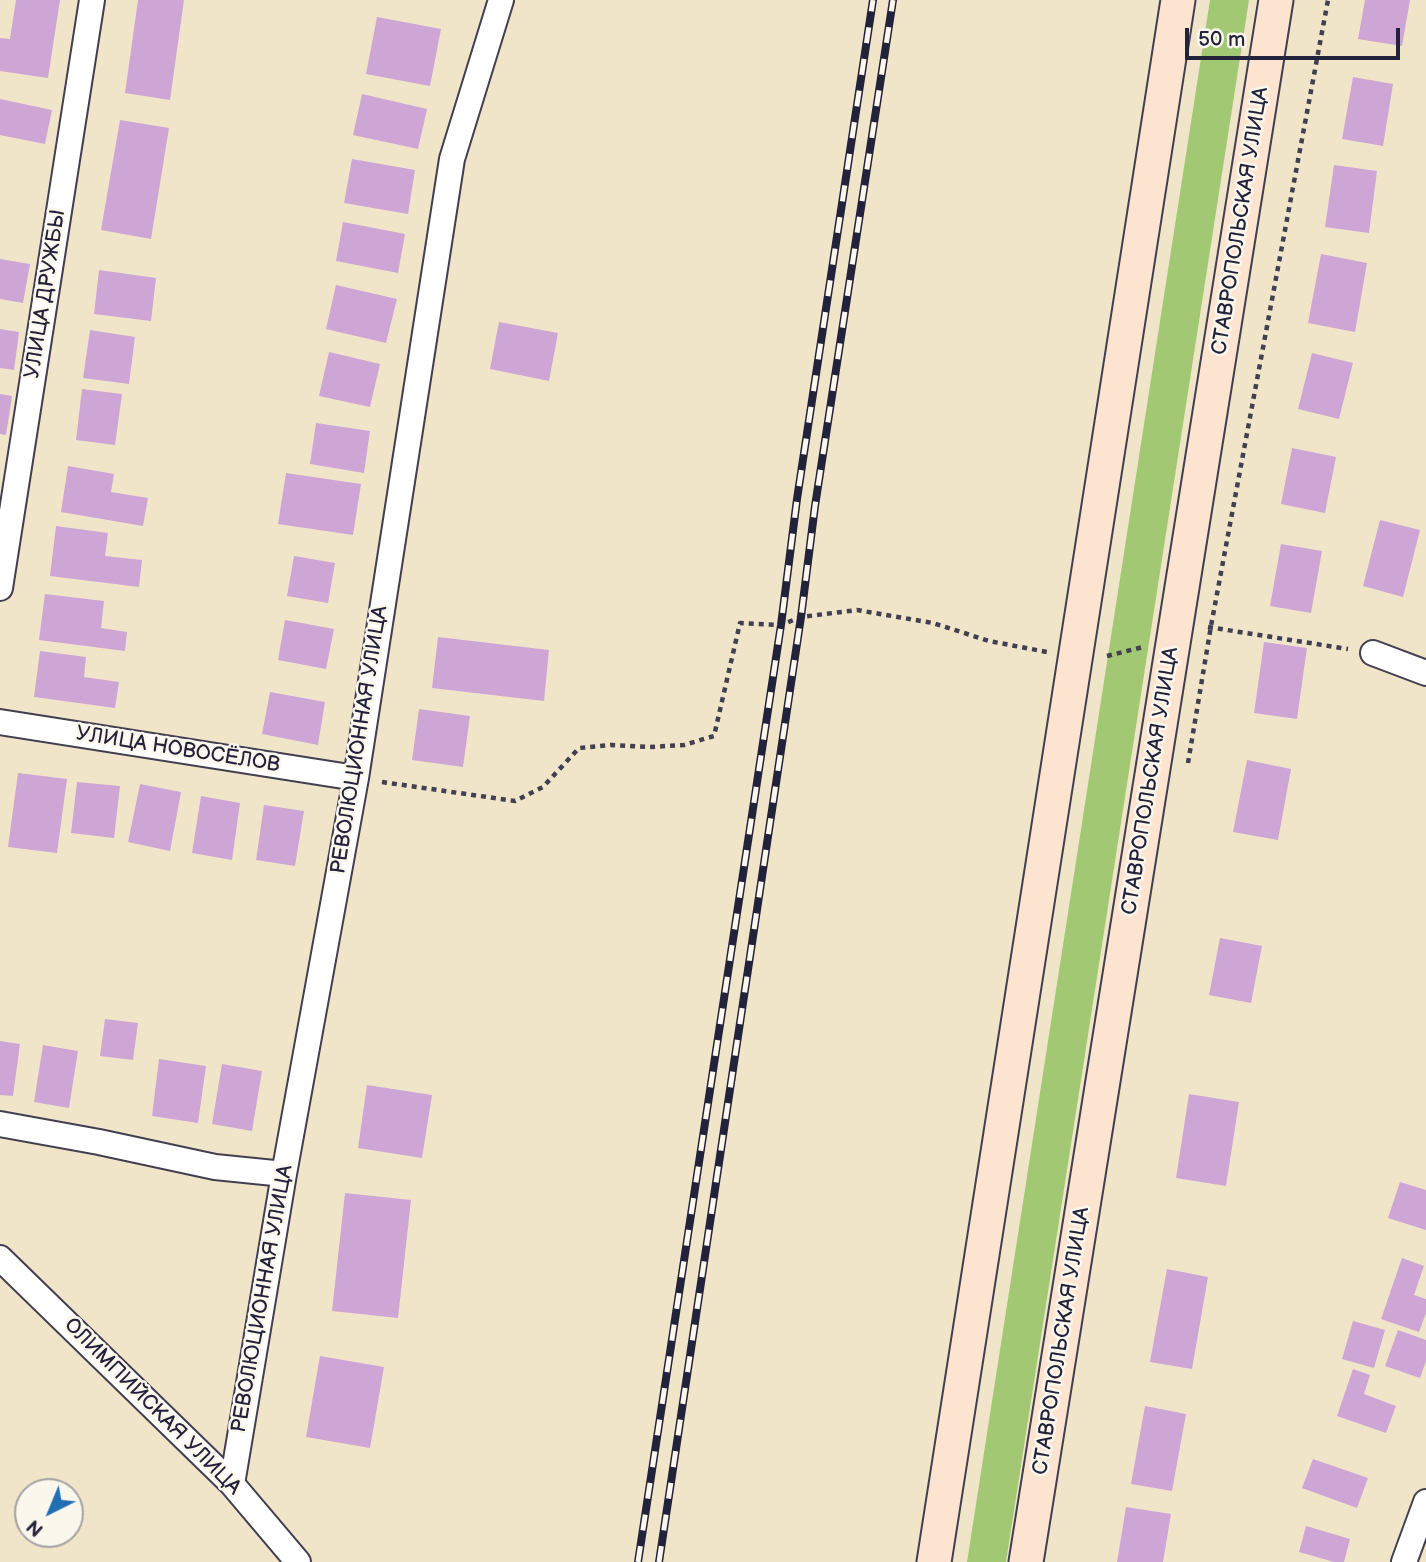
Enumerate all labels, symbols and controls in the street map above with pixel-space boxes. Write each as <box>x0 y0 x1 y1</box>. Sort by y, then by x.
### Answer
scale bar <box>1188 14 1403 58</box>
text: 50 m <box>1198 27 1245 52</box>
street label: СТАВРОПОЛЬСКАЯ УЛИЦА <box>1207 85 1275 357</box>
street label: УЛИЦА ДРУЖБЫ <box>20 208 72 380</box>
street label: РЕВОЛЮЦИОННАЯ УЛИЦА <box>326 604 394 876</box>
street label: СТАВРОПОЛЬСКАЯ УЛИЦА <box>1117 645 1185 917</box>
street label: УЛИЦА НОВОСЁЛОВ <box>74 721 282 779</box>
street label: РЕВОЛЮЦИОННАЯ УЛИЦА <box>227 1163 299 1435</box>
street label: СТАВРОПОЛЬСКАЯ УЛИЦА <box>1028 1205 1096 1477</box>
street label: ОЛИМПИЙСКАЯ УЛИЦА <box>58 1313 246 1501</box>
north arrow <box>14 1478 84 1548</box>
text: N <box>23 1514 49 1541</box>

